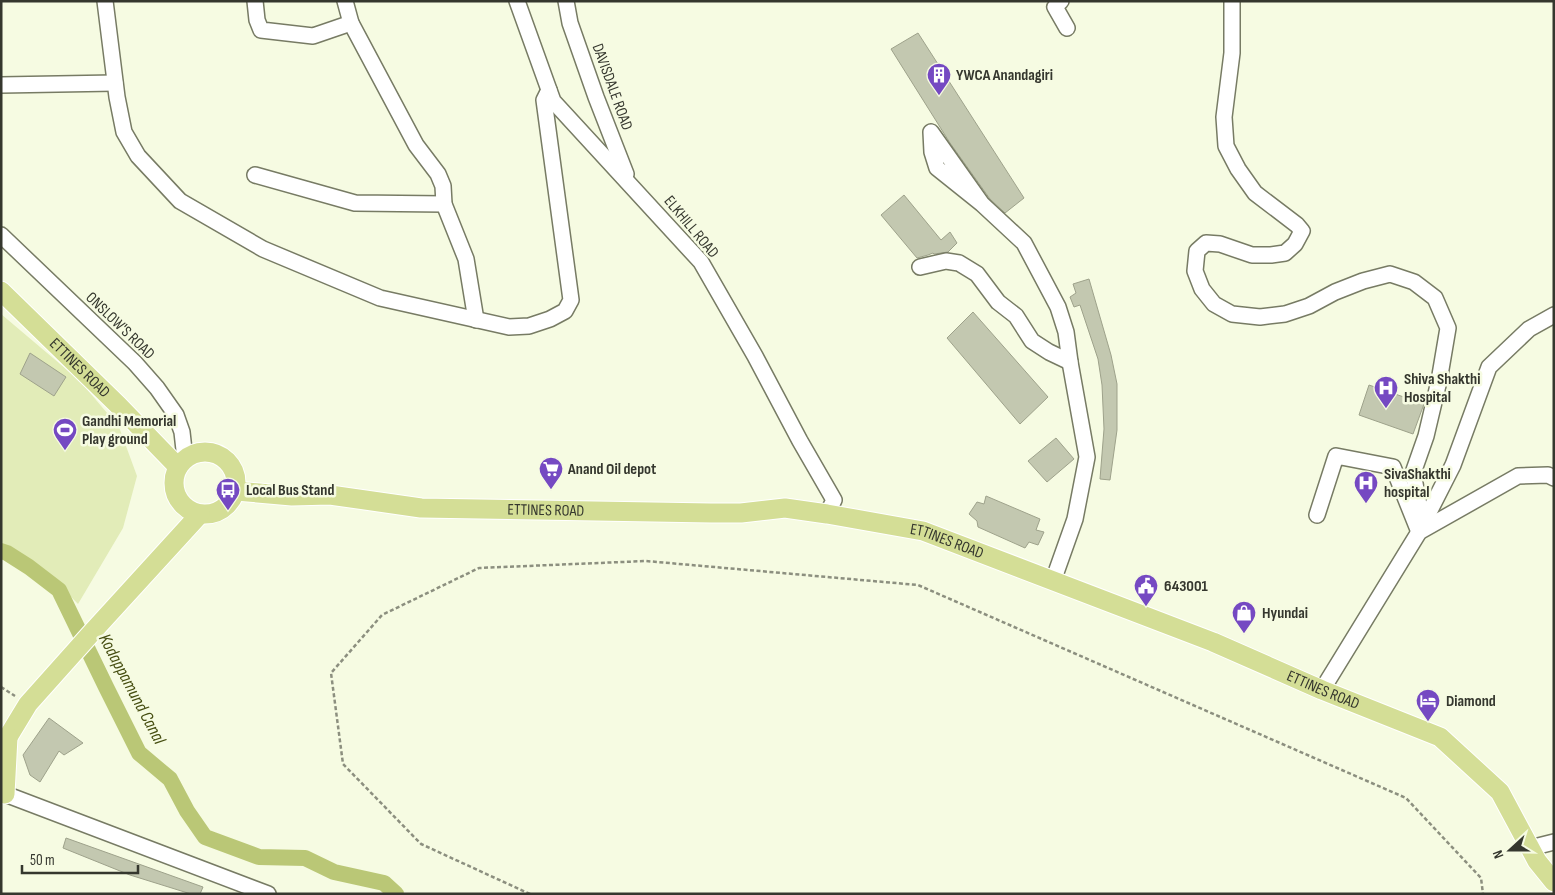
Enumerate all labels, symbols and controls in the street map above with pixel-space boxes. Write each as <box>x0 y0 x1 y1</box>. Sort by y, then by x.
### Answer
street label: DAVISDALE ROAD <box>588 41 636 133</box>
building icon: YWCA Anandagiri <box>926 62 952 96</box>
place label: YWCA Anandagiri <box>956 66 1053 85</box>
street label: ELKHILL ROAD <box>660 192 723 262</box>
street label: ONSLOW'S ROAD <box>82 288 159 364</box>
street label: ETTINES ROAD <box>46 334 114 401</box>
place label: Shiva Shakthi Hospital <box>1404 370 1480 407</box>
hospital icon: Shiva Shakthi Hospital <box>1373 375 1399 409</box>
place label: Gandhi Memorial Play ground <box>82 412 176 449</box>
sports icon: Gandhi Memorial Play ground <box>52 417 78 451</box>
supermarket icon: Anand Oil depot <box>538 456 564 490</box>
place label: Anand Oil depot <box>567 460 656 479</box>
place label: SivaShakthi hospital <box>1384 465 1451 502</box>
hospital icon: SivaShakthi hospital <box>1353 470 1379 504</box>
bus stop icon: Local Bus Stand <box>215 477 241 511</box>
place label: Local Bus Stand <box>246 481 334 500</box>
street label: ETTINES ROAD <box>507 500 585 520</box>
street label: ETTINES ROAD <box>909 519 986 563</box>
public building icon: 643001 <box>1133 573 1159 607</box>
place label: 643001 <box>1164 577 1209 596</box>
shop icon: Hyundai <box>1231 600 1257 634</box>
place label: Hyundai <box>1262 604 1308 623</box>
water label: Kodappamund Canal <box>94 630 170 748</box>
street label: ETTINES ROAD <box>1284 666 1362 713</box>
hotel icon: Diamond <box>1415 688 1441 722</box>
place label: Diamond <box>1446 692 1496 711</box>
north arrow <box>1485 825 1535 875</box>
scale bar <box>22 842 139 874</box>
text: N <box>1489 848 1508 861</box>
text: 50 m <box>30 851 55 870</box>

